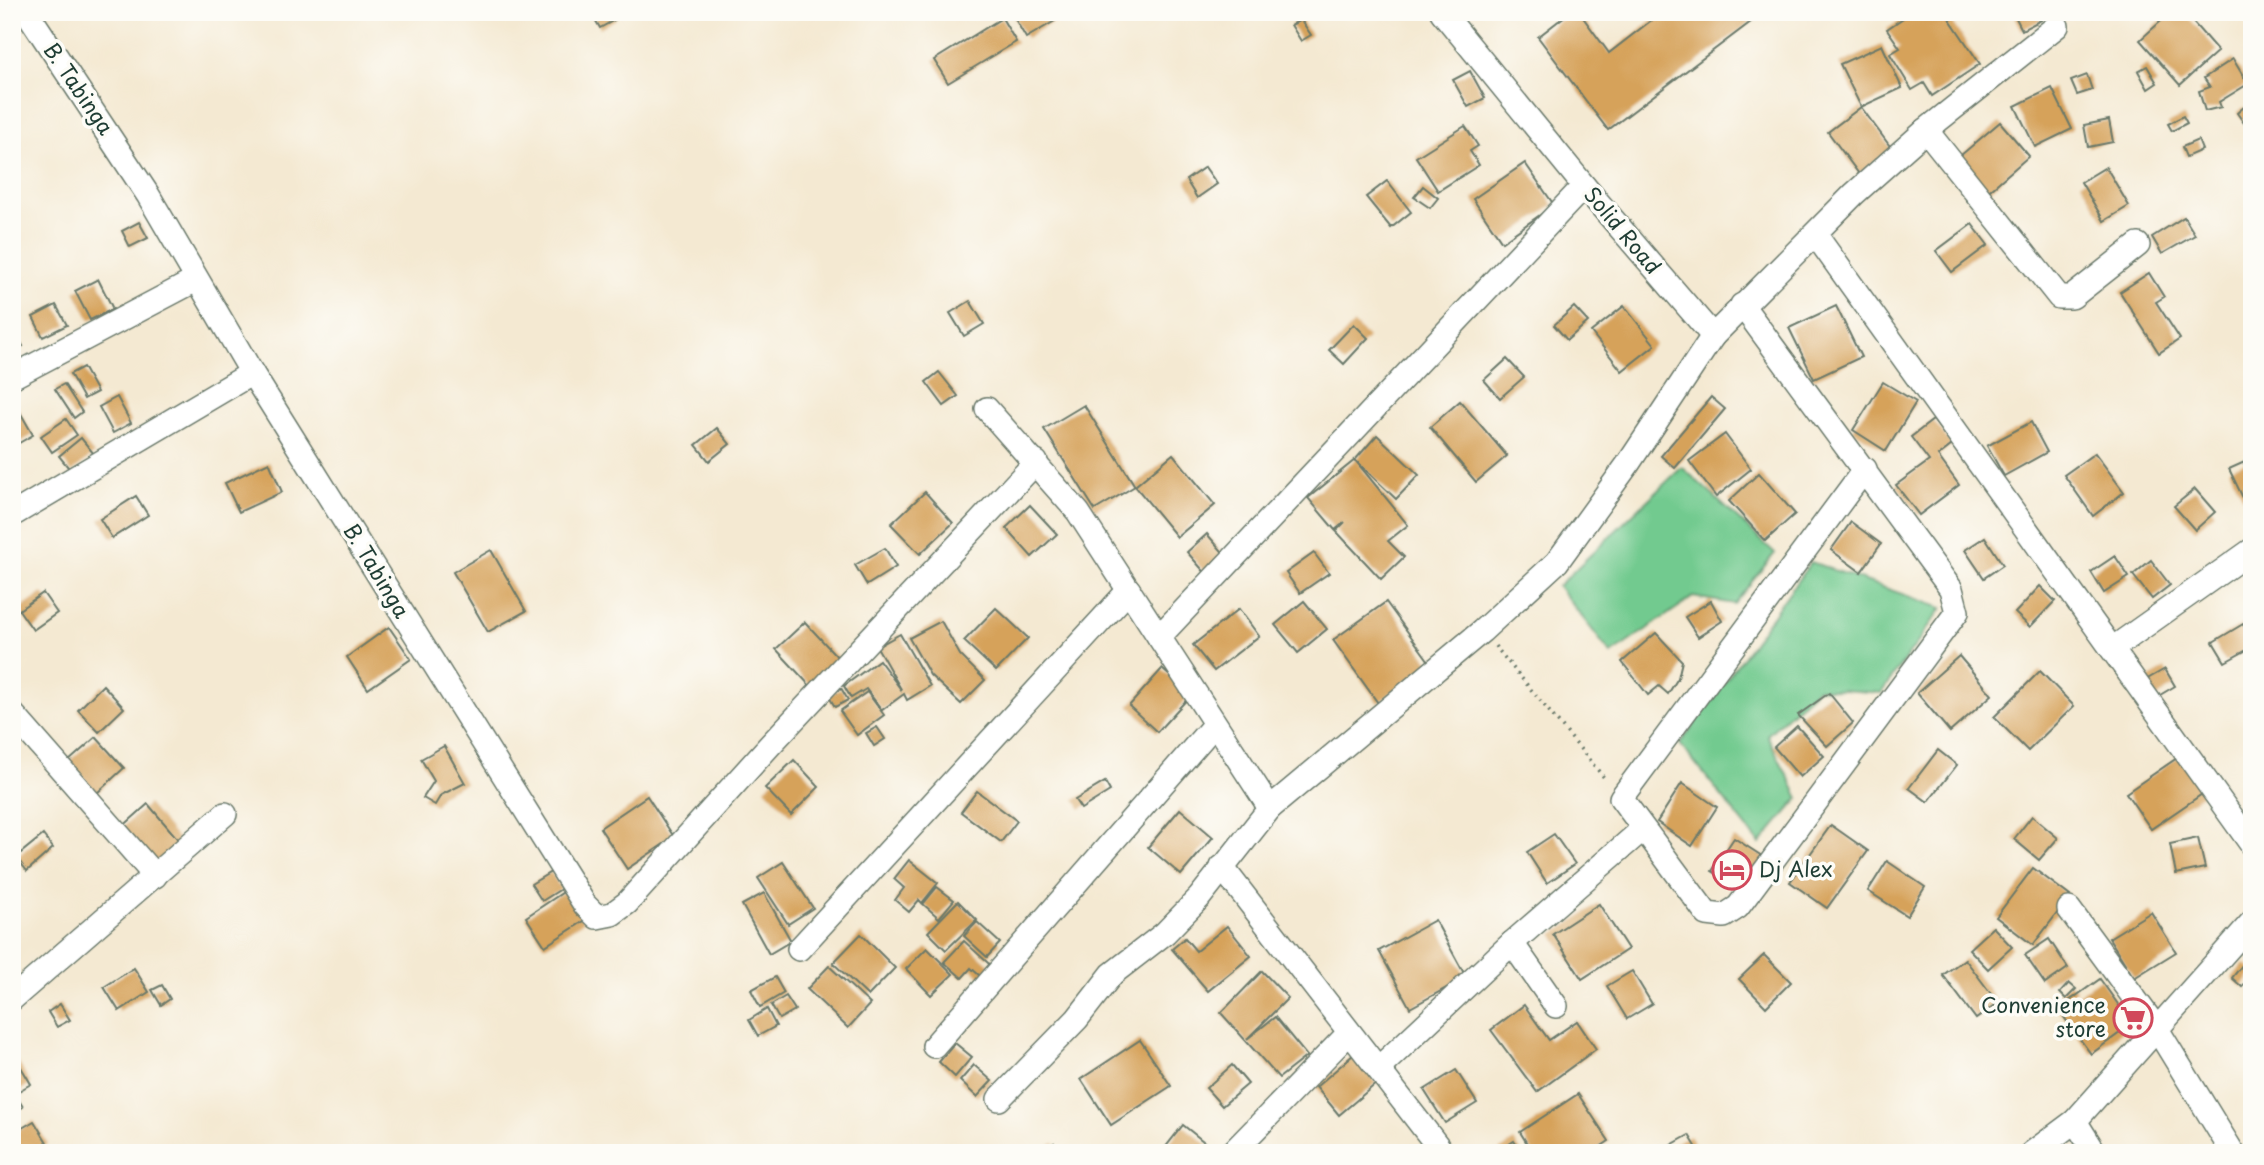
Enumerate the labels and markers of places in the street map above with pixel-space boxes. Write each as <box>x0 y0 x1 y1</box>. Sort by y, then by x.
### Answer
hotel icon: Dj Alex <box>1711 849 1753 891</box>
place label: Dj Alex <box>1759 852 1833 884</box>
place label: Convenience store <box>1981 988 2106 1044</box>
supermarket icon: Convenience store <box>2112 997 2154 1039</box>

